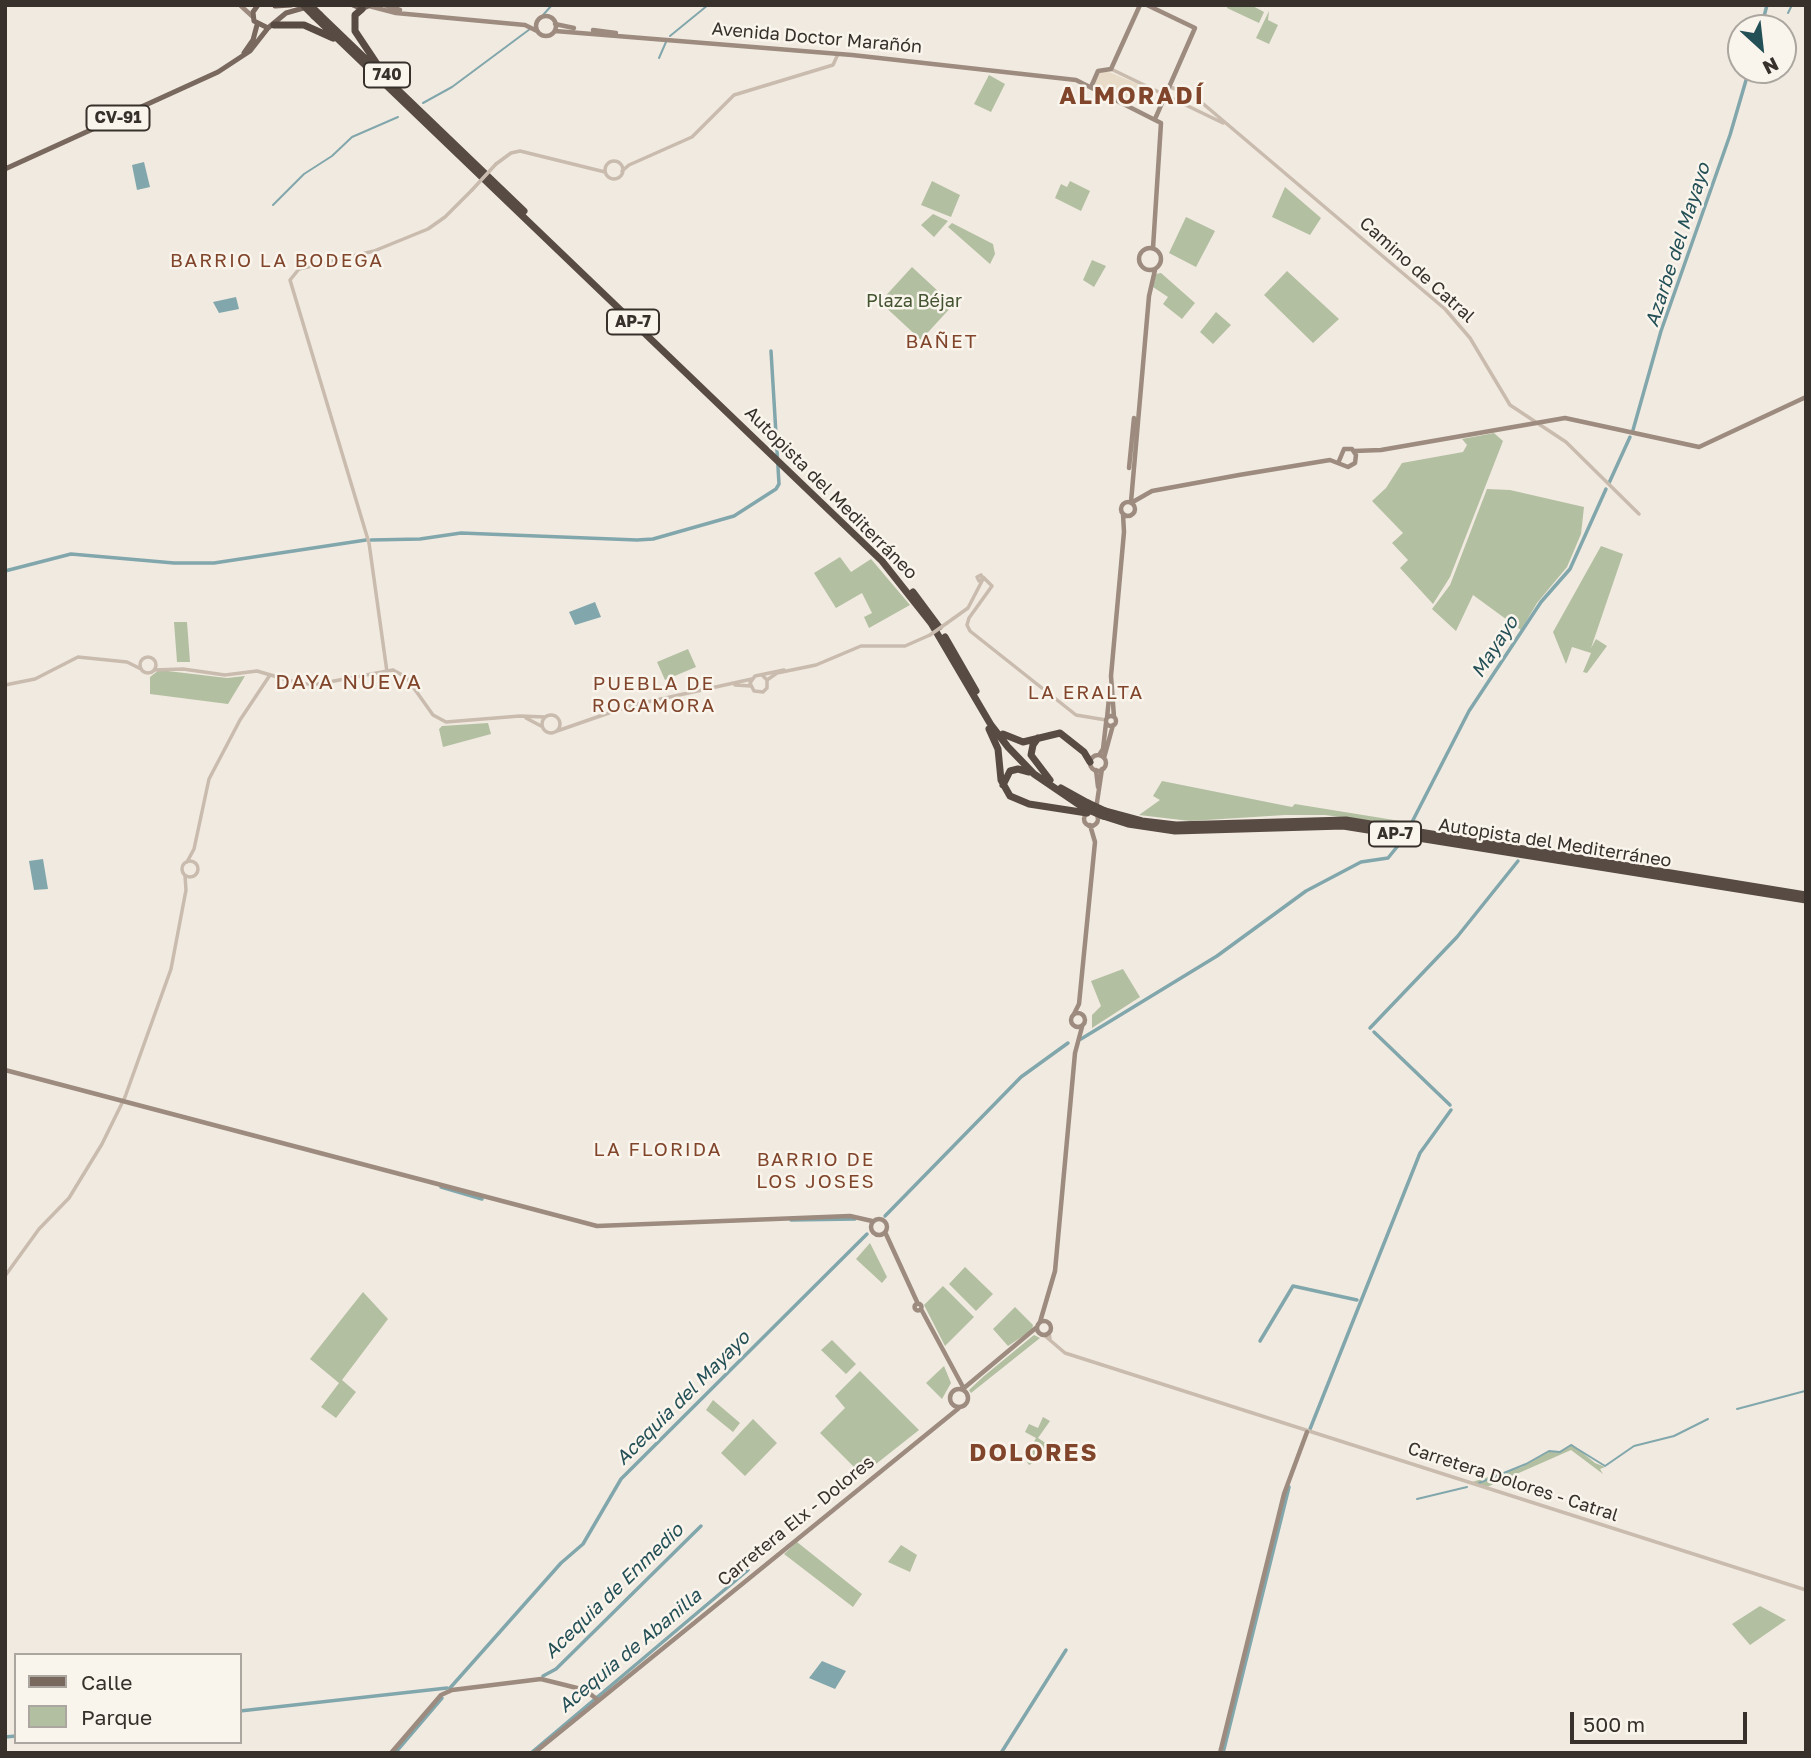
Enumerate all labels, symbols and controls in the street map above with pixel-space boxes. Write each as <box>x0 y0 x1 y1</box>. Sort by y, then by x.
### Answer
north arrow <box>1727 14 1797 84</box>
street label: Avenida Doctor Marañón <box>711 18 923 58</box>
text: N <box>1759 53 1783 80</box>
road number: 740 <box>364 62 410 88</box>
district label: ALMORADÍ <box>1060 82 1204 110</box>
road number: CV-91 <box>86 106 150 130</box>
water label: Azarbe del Mayayo <box>1641 160 1715 330</box>
street label: Camino de Catral <box>1355 213 1479 327</box>
district label: BARRIO LA BODEGA <box>172 250 382 272</box>
park label: Plaza Béjar <box>866 290 962 312</box>
road number: AP-7 <box>607 310 659 334</box>
district label: BAÑET <box>906 331 978 353</box>
street label: Autopista del Mediterráneo <box>740 402 922 584</box>
water label: Mayayo <box>1467 612 1523 682</box>
district label: DAYA NUEVA <box>277 669 421 695</box>
district label: PUEBLA DE ROCAMORA <box>593 673 715 717</box>
district label: LA ERALTA <box>1029 682 1143 704</box>
street label: Autopista del Mediterráneo <box>1437 814 1673 872</box>
road number: AP-7 <box>1369 821 1421 846</box>
district label: LA FLORIDA <box>595 1139 721 1161</box>
district label: BARRIO DE LOS JOSES <box>757 1149 875 1193</box>
water label: Acequia del Mayayo <box>611 1326 755 1470</box>
street label: Carretera Dolores - Catral <box>1405 1438 1621 1526</box>
district label: DOLORES <box>970 1439 1098 1467</box>
street label: Carretera Elx - Dolores <box>713 1451 879 1591</box>
water label: Acequia de Enmedio <box>540 1519 688 1663</box>
water label: Acequia de Abanilla <box>554 1584 706 1718</box>
legend <box>14 1653 242 1744</box>
text: Calle <box>81 1669 133 1695</box>
scale bar <box>1573 1698 1750 1742</box>
text: Parque <box>81 1704 152 1730</box>
text: 500 m <box>1583 1711 1645 1737</box>

